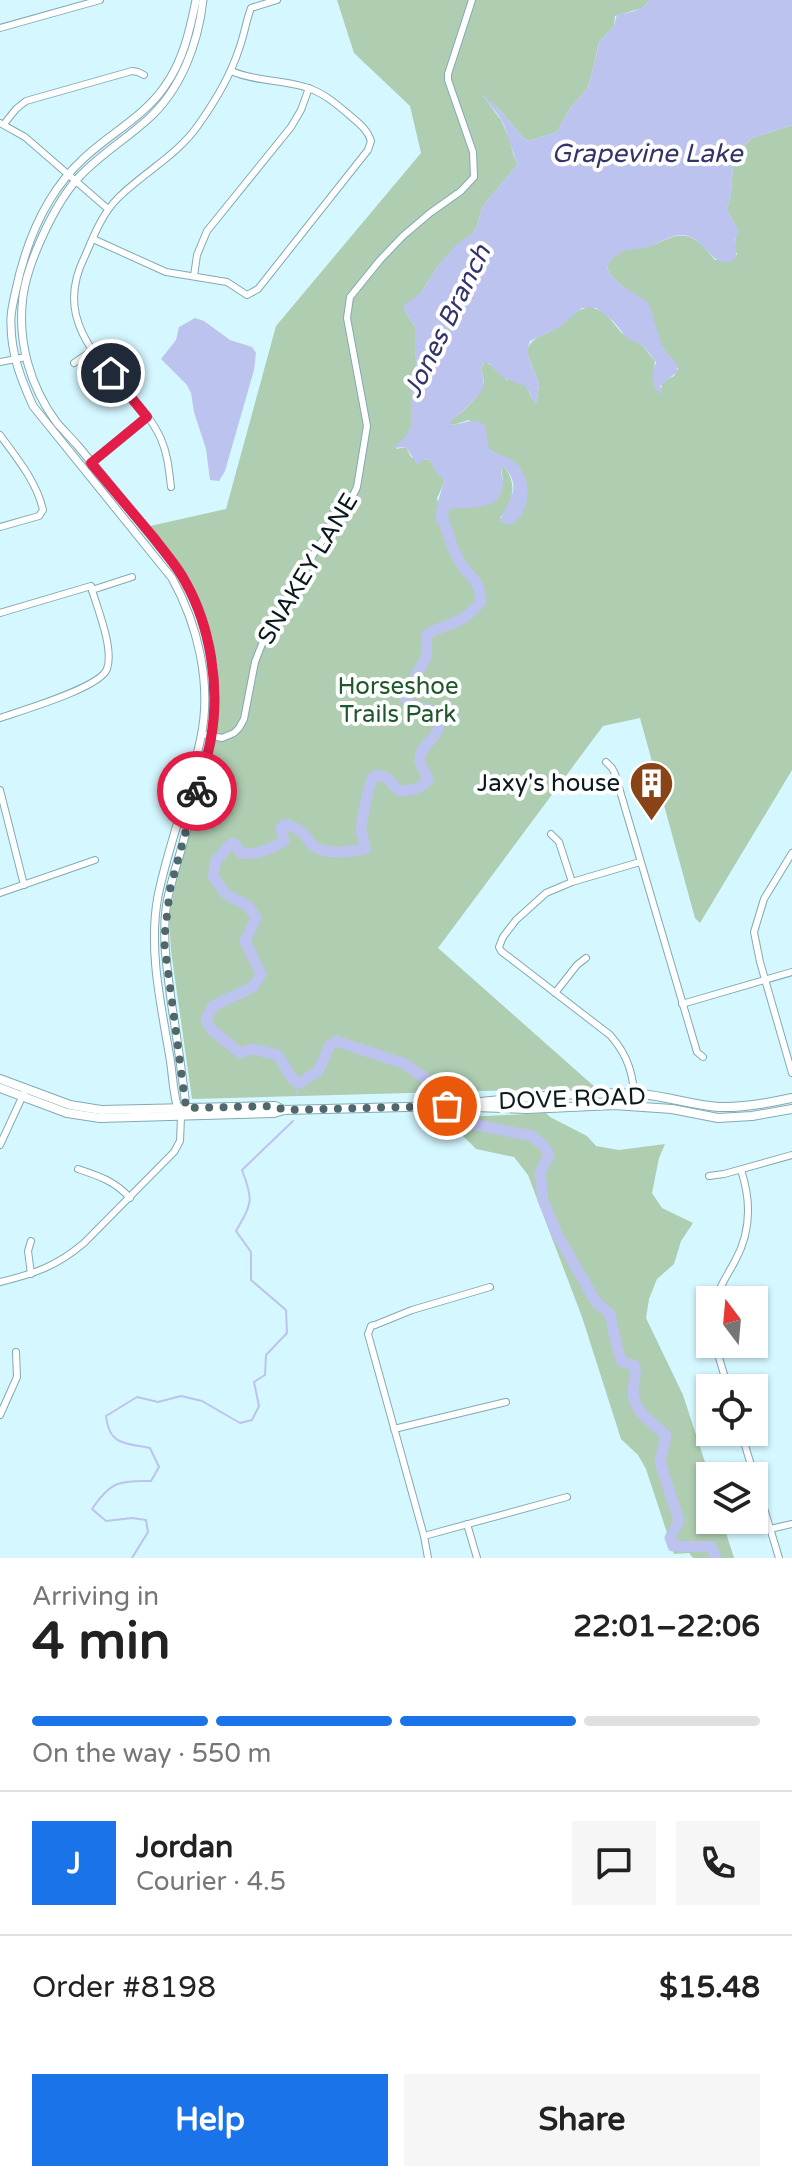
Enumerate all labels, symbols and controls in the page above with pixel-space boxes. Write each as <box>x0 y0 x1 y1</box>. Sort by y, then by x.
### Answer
water label: Grapevine Lake <box>551 138 744 169</box>
water label: Jones Branch <box>397 239 498 402</box>
pin <box>77 339 145 407</box>
icon: home <box>89 351 133 395</box>
street label: SNAKEY LANE <box>252 488 364 650</box>
park label: Horseshoe Trails Park <box>338 672 458 729</box>
courier <box>157 751 237 831</box>
building icon: Jaxy's house <box>627 759 675 822</box>
icon: bike <box>175 769 219 813</box>
place label: Jaxy's house <box>477 769 620 798</box>
pin <box>413 1072 481 1140</box>
street label: DOVE ROAD <box>498 1082 646 1116</box>
icon: bag <box>425 1084 469 1128</box>
north arrow <box>696 1286 768 1358</box>
map controls <box>696 1286 768 1534</box>
button: locate <box>696 1374 768 1446</box>
button: layers <box>696 1462 768 1534</box>
text: Arriving in <box>32 1581 159 1612</box>
text: 22:01–22:06 <box>573 1608 760 1645</box>
text: 4 min <box>32 1610 171 1673</box>
text: On the way · 550 m <box>32 1738 271 1769</box>
button: chat <box>572 1821 656 1905</box>
button: phone <box>676 1821 760 1905</box>
text: Jordan <box>136 1829 233 1866</box>
text: J <box>67 1845 81 1882</box>
text: Courier · 4.5 <box>136 1866 286 1897</box>
text: Order #8198 <box>32 1969 216 2006</box>
text: $15.48 <box>659 1969 760 2006</box>
button: Help <box>32 2074 388 2166</box>
button: Share <box>404 2074 760 2166</box>

